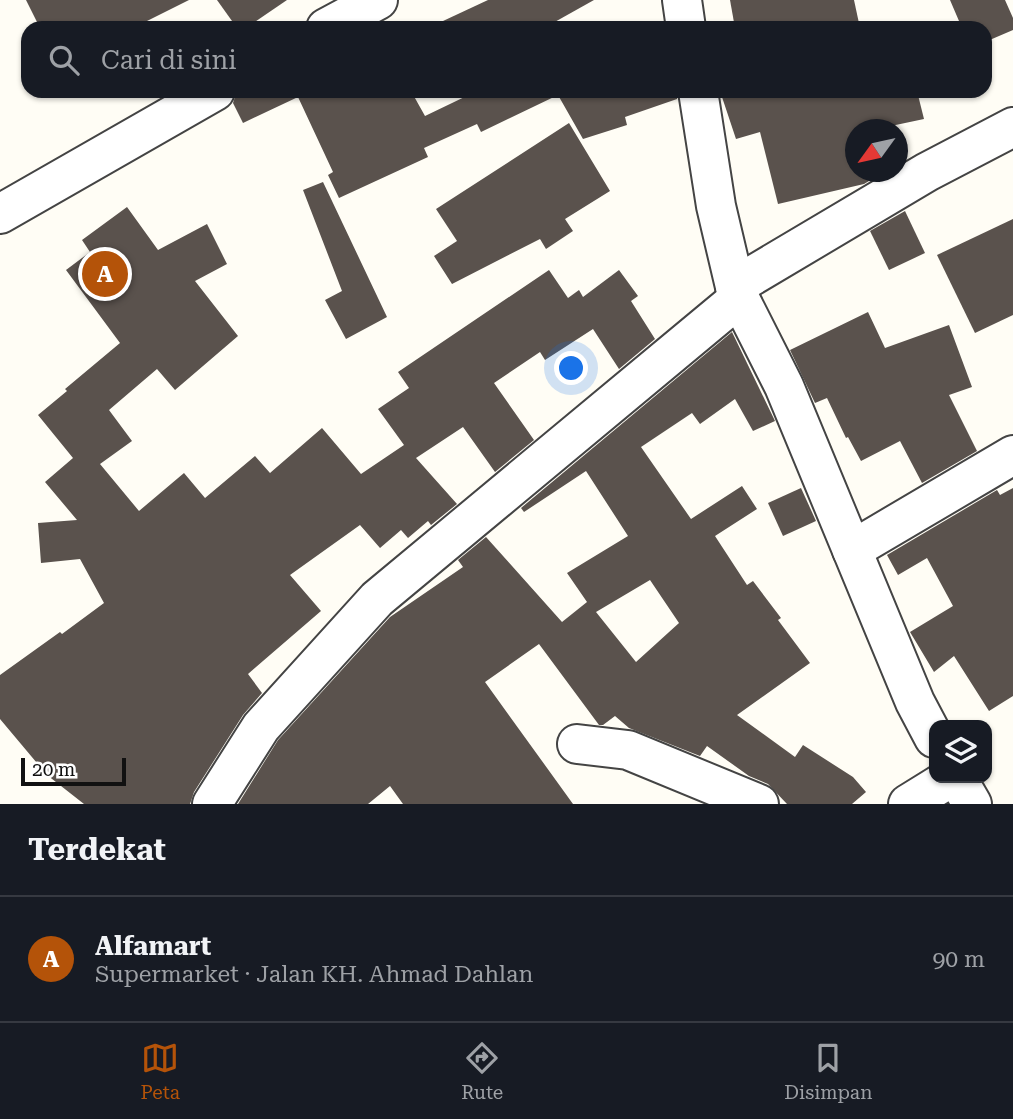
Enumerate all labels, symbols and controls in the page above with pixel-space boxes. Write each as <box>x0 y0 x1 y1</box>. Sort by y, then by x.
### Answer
search box <box>21 21 992 98</box>
icon: search <box>45 41 83 79</box>
text: Cari di sini <box>101 45 237 75</box>
north arrow <box>845 119 908 182</box>
pin: A <box>82 248 128 300</box>
your location <box>554 351 588 385</box>
map controls <box>929 720 992 783</box>
button: layers <box>929 720 992 783</box>
scale bar <box>21 755 126 787</box>
text: 20 m <box>32 758 75 781</box>
text: Terdekat <box>28 832 166 867</box>
text: Alfamart <box>95 931 211 961</box>
text: A <box>43 946 59 973</box>
text: 90 m <box>932 946 985 973</box>
text: Supermarket · Jalan KH. Ahmad Dahlan <box>95 961 533 988</box>
tab: Peta <box>141 1039 180 1104</box>
tab: Rute <box>461 1039 503 1104</box>
tab: Disimpan <box>784 1039 872 1104</box>

